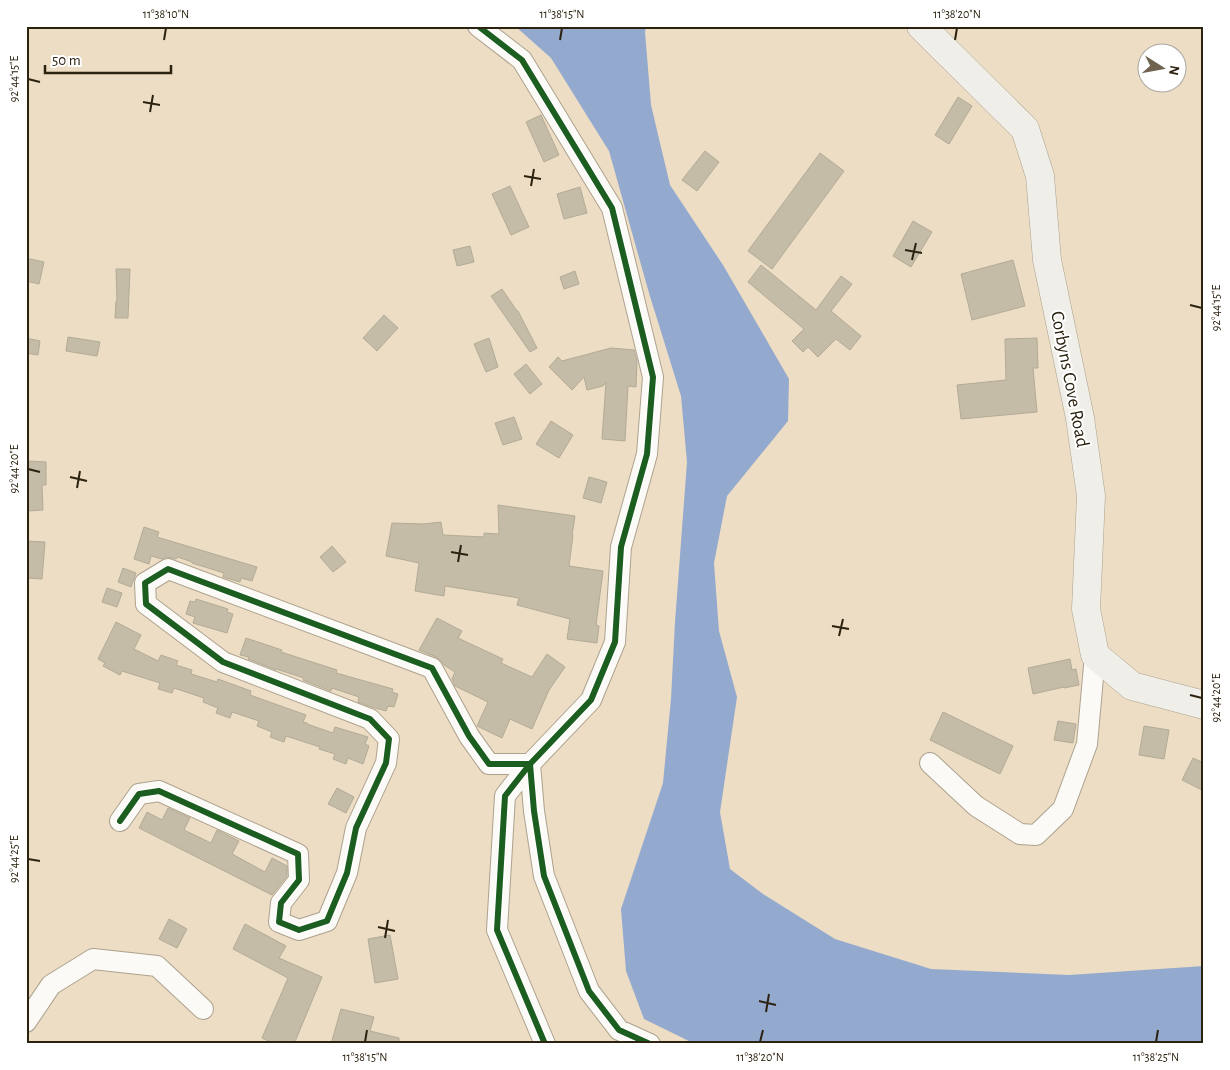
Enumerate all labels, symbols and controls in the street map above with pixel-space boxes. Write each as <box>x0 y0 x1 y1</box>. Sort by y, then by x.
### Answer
text: 11°38'10"N <box>143 8 189 20</box>
text: 11°38'15"N <box>539 8 585 20</box>
text: 11°38'20"N <box>933 8 981 20</box>
scale bar <box>45 42 171 74</box>
north arrow <box>1138 42 1188 92</box>
text: 50 m <box>52 53 81 68</box>
text: 92°44'15"E <box>8 56 20 102</box>
text: N <box>1166 64 1182 76</box>
text: 92°44'15"E <box>1210 285 1222 331</box>
street label: Corbyns Cove Road <box>1047 310 1092 449</box>
text: 92°44'20"E <box>8 444 20 494</box>
text: 92°44'20"E <box>1210 673 1222 723</box>
text: 92°44'25"E <box>8 835 20 883</box>
text: 11°38'15"N <box>342 1051 388 1063</box>
text: 11°38'20"N <box>736 1051 784 1063</box>
text: 11°38'25"N <box>1133 1051 1179 1063</box>

